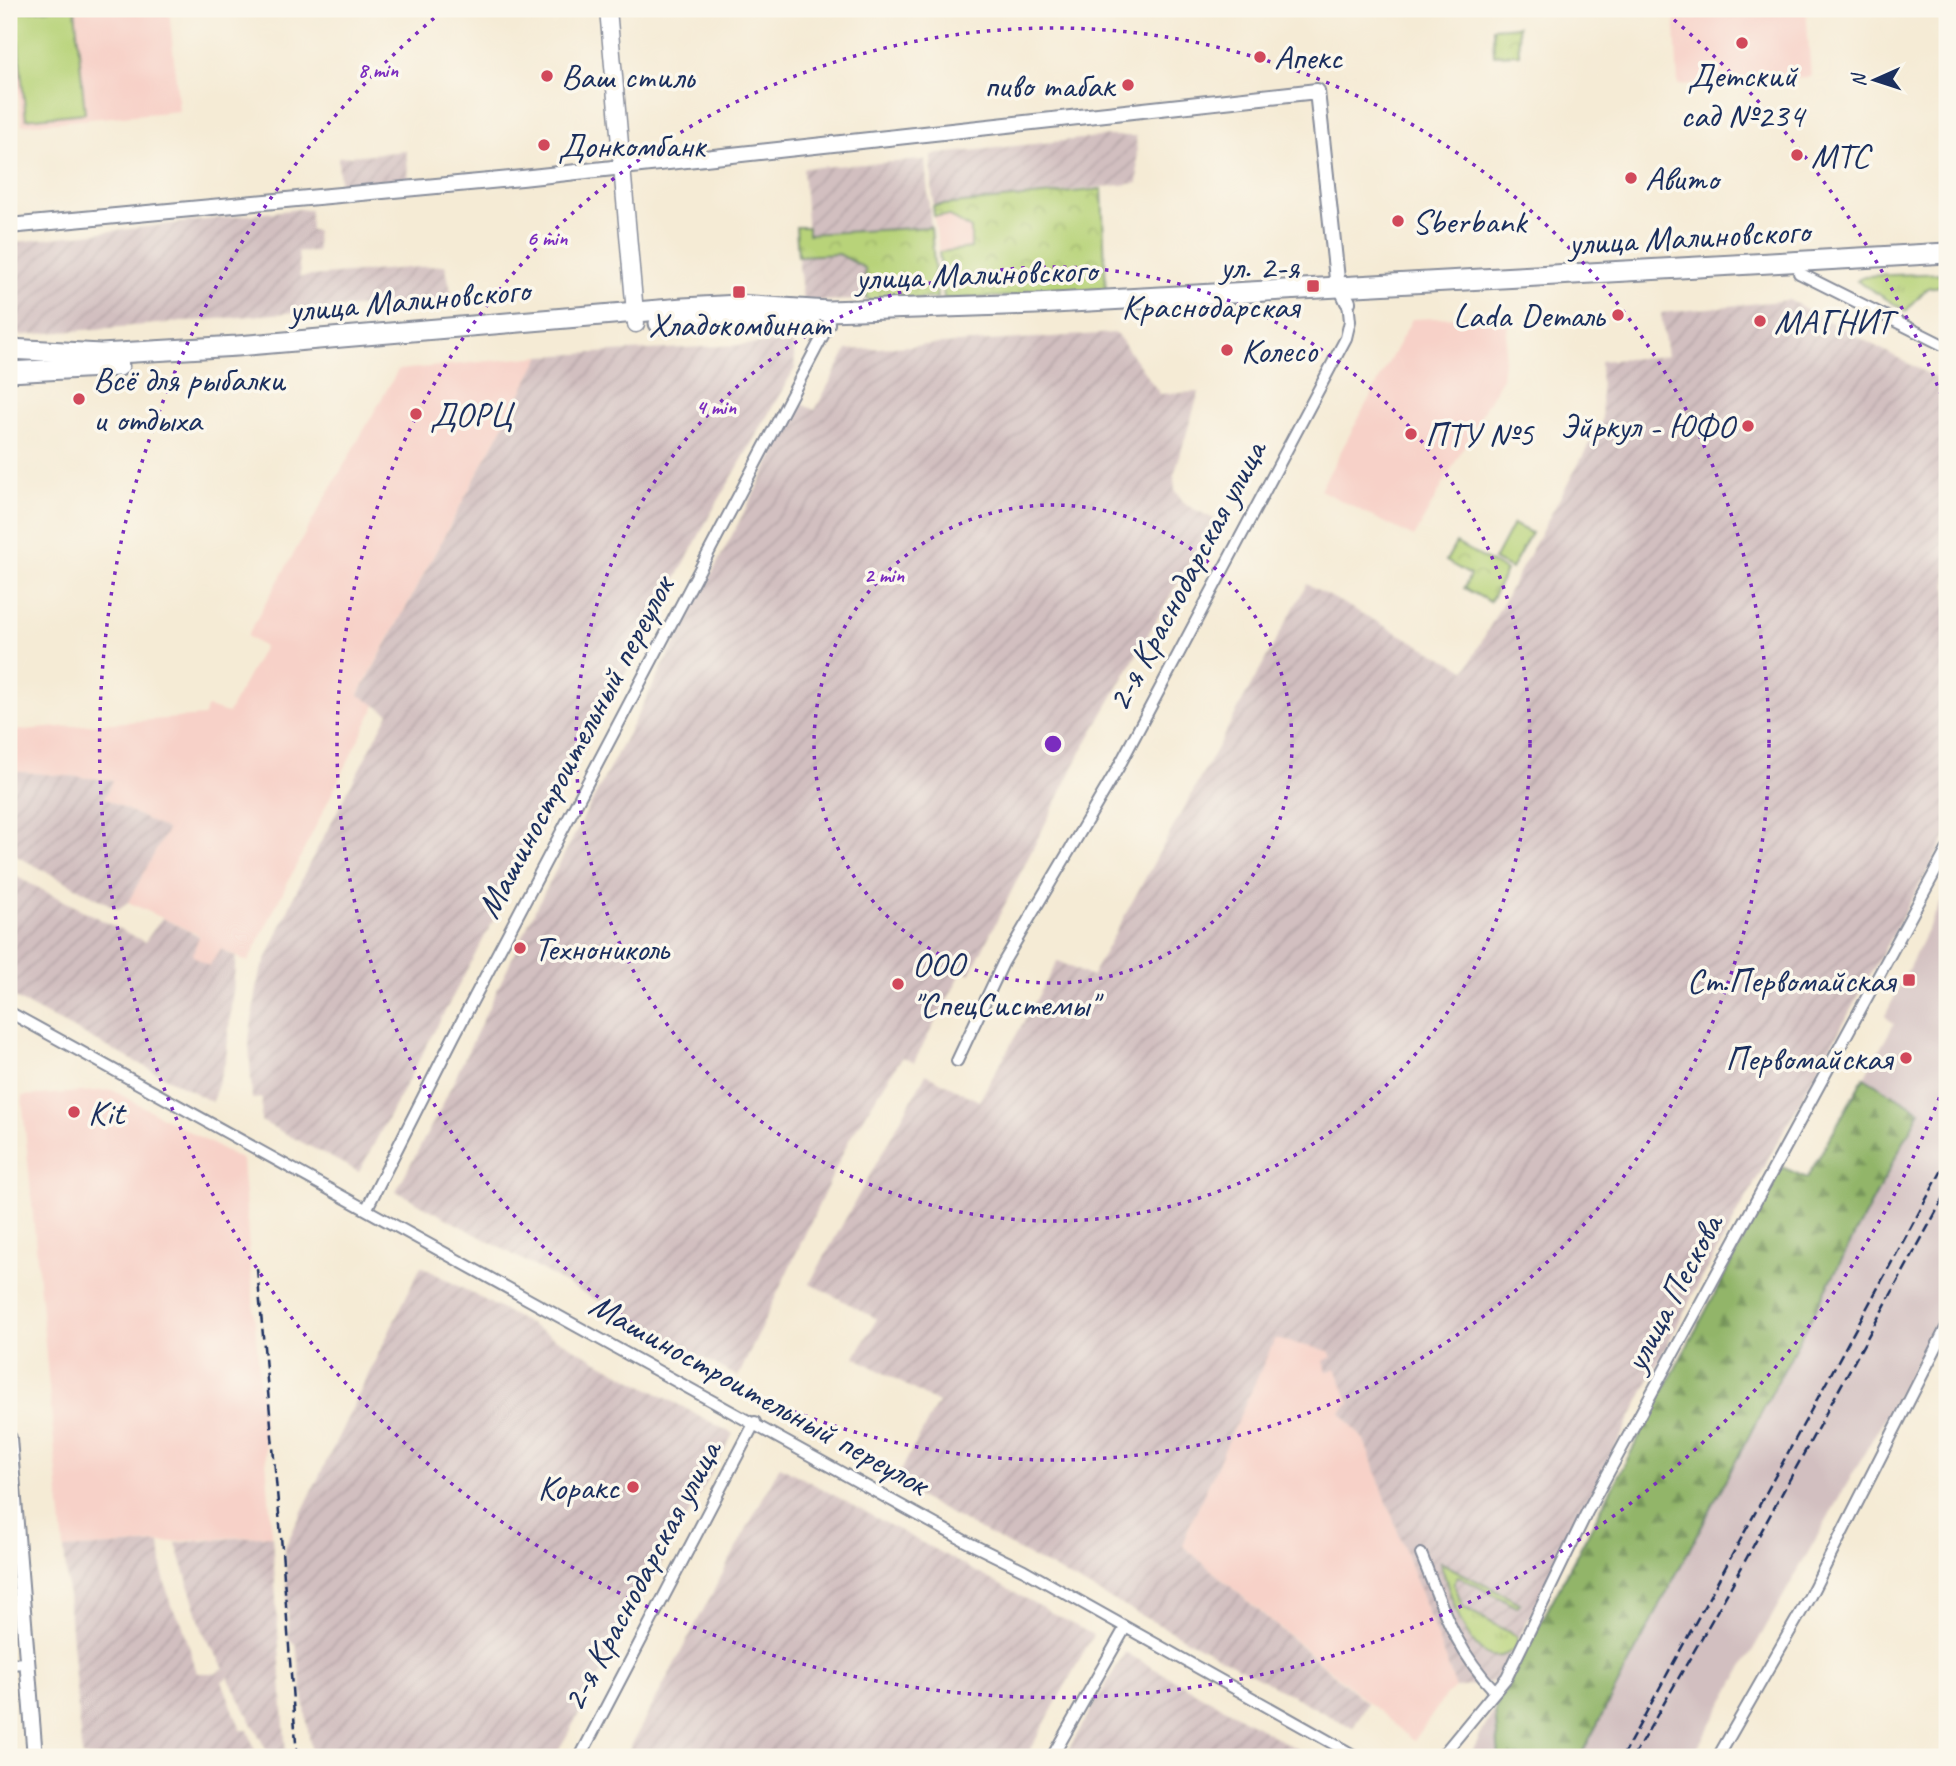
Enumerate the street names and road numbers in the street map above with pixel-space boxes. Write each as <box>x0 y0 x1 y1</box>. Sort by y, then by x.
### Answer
street label: улица Малиновского <box>1565 208 1814 266</box>
street label: улица Малиновского <box>853 247 1101 301</box>
street label: улица Малиновского <box>285 267 535 333</box>
street label: 2-я Краснодарская улица <box>1096 431 1277 719</box>
street label: Машиностроительный переулок <box>466 566 686 926</box>
street label: улица Пескова <box>1612 1205 1734 1381</box>
street label: Машиностроительный переулок <box>582 1282 939 1507</box>
street label: 2-я Краснодарская улица <box>551 1431 732 1719</box>

